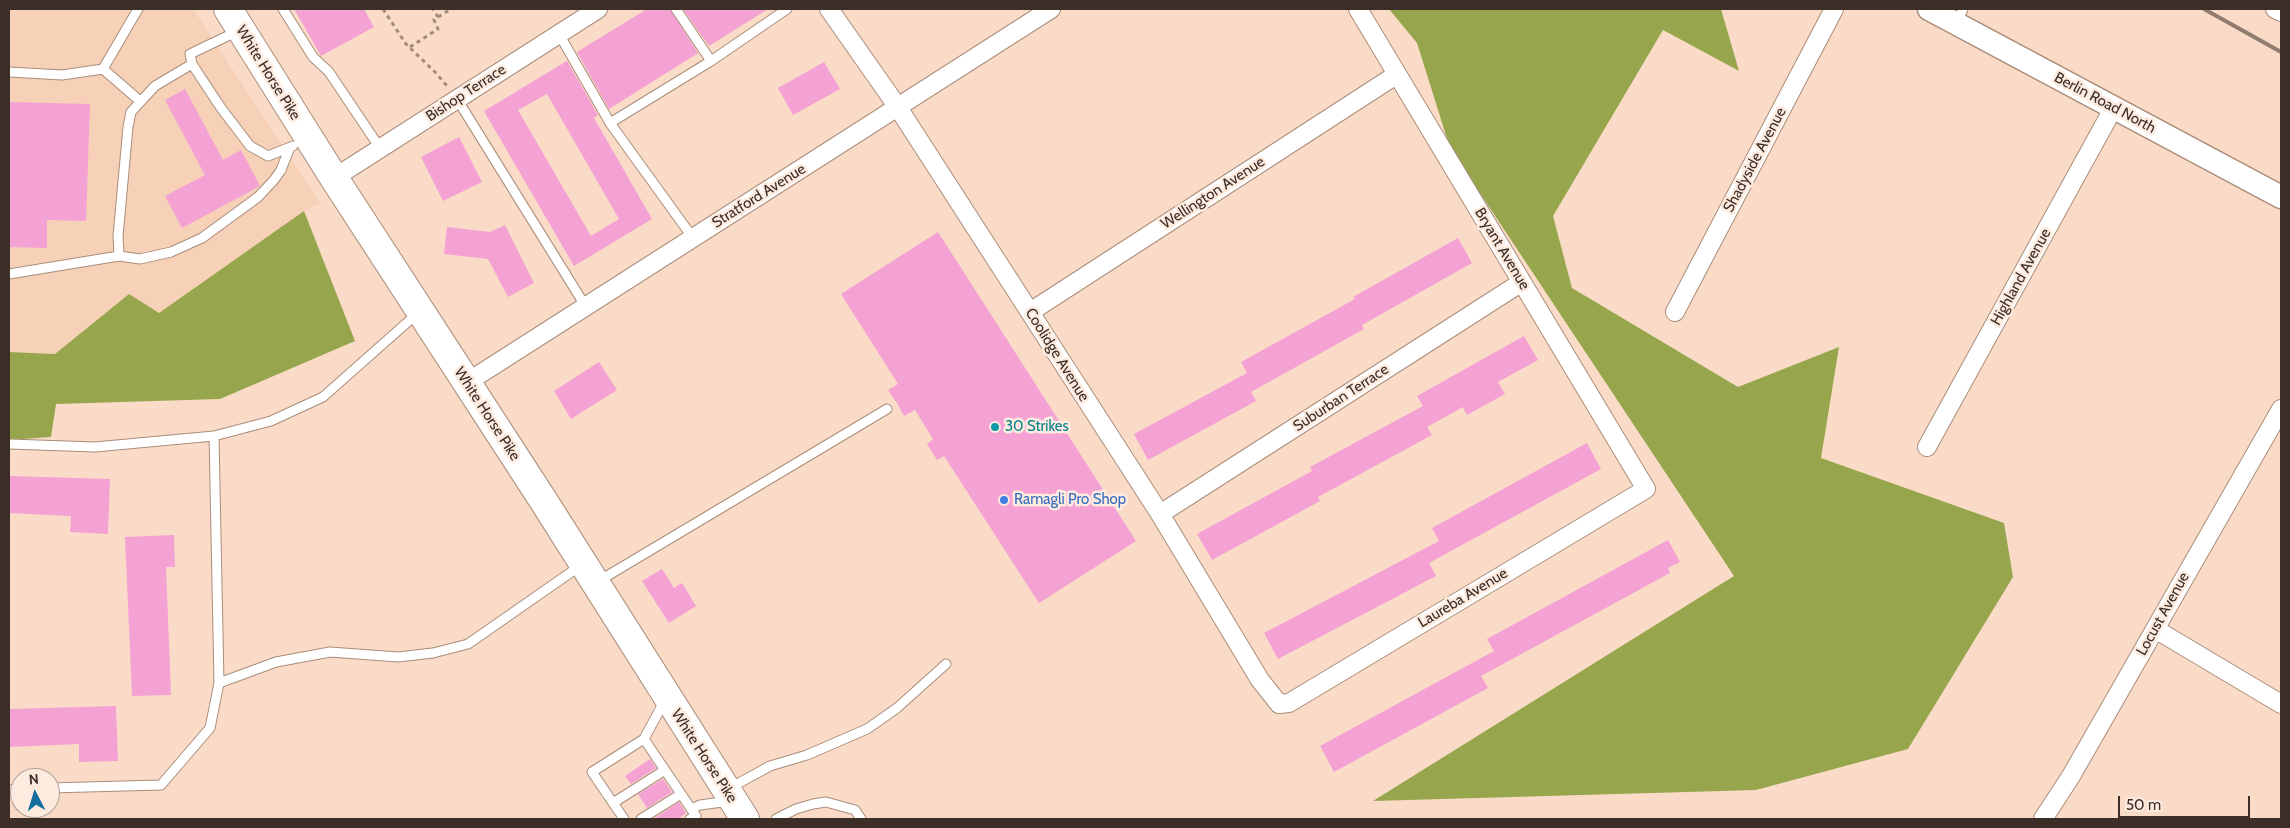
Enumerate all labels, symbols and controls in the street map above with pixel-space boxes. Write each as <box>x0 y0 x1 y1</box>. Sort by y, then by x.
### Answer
street label: White Horse Pike <box>232 22 304 124</box>
street label: Bishop Terrace <box>423 60 509 126</box>
street label: Berlin Road North <box>2051 69 2159 137</box>
street label: Shadyside Avenue <box>1720 104 1790 216</box>
street label: Wellington Avenue <box>1158 153 1268 233</box>
street label: Stratford Avenue <box>709 160 809 232</box>
street label: Bryant Avenue <box>1470 205 1534 293</box>
street label: Highland Avenue <box>1987 226 2055 328</box>
street label: Coolidge Avenue <box>1021 305 1093 405</box>
street label: Suburban Terrace <box>1290 360 1392 436</box>
street label: White Horse Pike <box>450 364 524 464</box>
place label: 30 Strikes <box>1005 418 1069 436</box>
marker: 30 Strikes <box>989 421 1001 433</box>
place label: Ramagli Pro Shop <box>1014 491 1126 509</box>
marker: Ramagli Pro Shop <box>998 494 1010 506</box>
street label: Laureba Avenue <box>1415 564 1511 632</box>
street label: Locust Avenue <box>2133 569 2193 659</box>
street label: White Horse Pike <box>667 706 741 806</box>
north arrow <box>10 768 60 818</box>
text: N <box>28 770 39 788</box>
scale bar <box>2120 786 2252 818</box>
text: 50 m <box>2126 796 2161 814</box>

